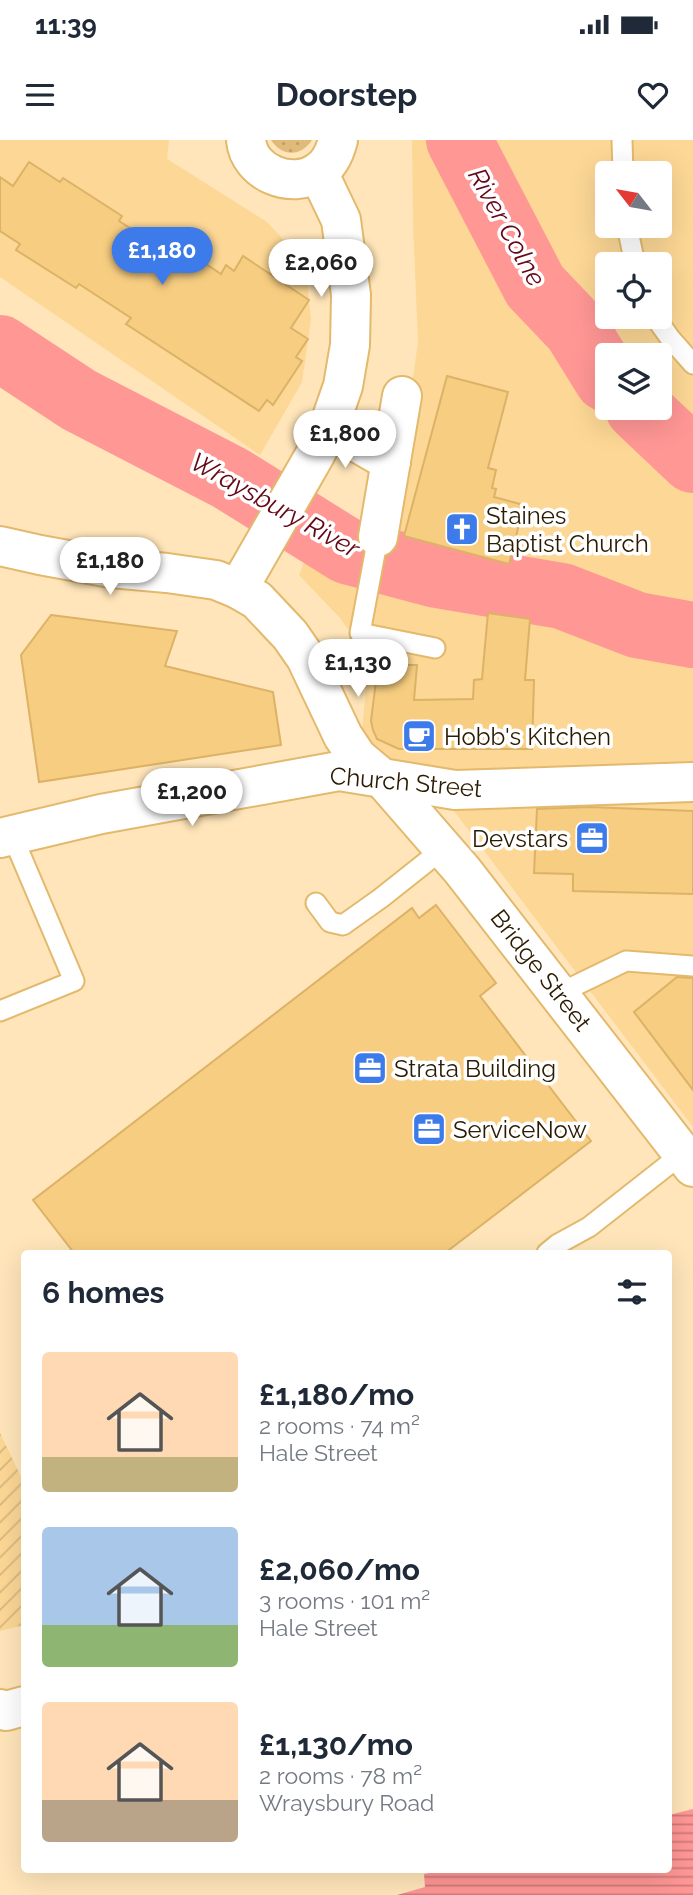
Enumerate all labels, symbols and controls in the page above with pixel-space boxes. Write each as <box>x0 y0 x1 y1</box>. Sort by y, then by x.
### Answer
text: 11:39 <box>35 10 97 40</box>
icon: menu <box>21 76 59 114</box>
text: Doorstep <box>276 76 417 113</box>
icon: heart <box>634 76 672 114</box>
north arrow <box>595 161 672 238</box>
map controls <box>595 161 672 420</box>
water label: River Colne <box>462 163 552 291</box>
pin: £1,180 <box>105 228 219 287</box>
text: £1,180 <box>128 236 196 263</box>
pin: £2,060 <box>264 240 378 299</box>
text: £2,060 <box>284 248 358 275</box>
button: locate <box>595 252 672 329</box>
button: layers <box>595 343 672 420</box>
pin: £1,800 <box>288 410 402 470</box>
text: £1,800 <box>309 419 381 446</box>
water label: Wraysbury River <box>185 446 366 564</box>
place label: Staines Baptist Church <box>486 501 649 558</box>
church icon: Staines Baptist Church <box>443 510 481 548</box>
pin: £1,180 <box>53 538 167 597</box>
text: £1,180 <box>76 546 144 573</box>
pin: £1,130 <box>301 640 415 699</box>
text: £1,130 <box>324 648 392 675</box>
cafe icon: Hobb's Kitchen <box>400 717 438 755</box>
place label: Hobb's Kitchen <box>444 722 611 751</box>
street label: Church Street <box>329 761 483 803</box>
pin: £1,200 <box>135 768 249 828</box>
text: £1,200 <box>157 777 227 804</box>
office icon: Devstars <box>573 819 611 857</box>
place label: Devstars <box>472 824 568 853</box>
street label: Bridge Street <box>485 903 597 1037</box>
office icon: Strata Building <box>351 1049 389 1087</box>
place label: Strata Building <box>394 1054 556 1083</box>
office icon: ServiceNow <box>410 1110 448 1148</box>
place label: ServiceNow <box>453 1115 587 1144</box>
icon: filters <box>613 1273 651 1311</box>
text: 6 homes <box>42 1275 164 1310</box>
text: £1,180/mo <box>259 1377 414 1412</box>
icon: home <box>98 1380 182 1464</box>
text: 2 rooms · 74 m² <box>259 1412 420 1439</box>
text: Hale Street <box>259 1439 378 1466</box>
text: £2,060/mo <box>259 1552 420 1587</box>
icon: home <box>98 1555 182 1639</box>
text: 3 rooms · 101 m² <box>259 1587 430 1614</box>
text: Hale Street <box>259 1614 378 1641</box>
text: £1,130/mo <box>259 1727 413 1762</box>
icon: home <box>98 1730 182 1814</box>
text: 2 rooms · 78 m² <box>259 1762 422 1789</box>
text: Wraysbury Road <box>259 1789 434 1816</box>

